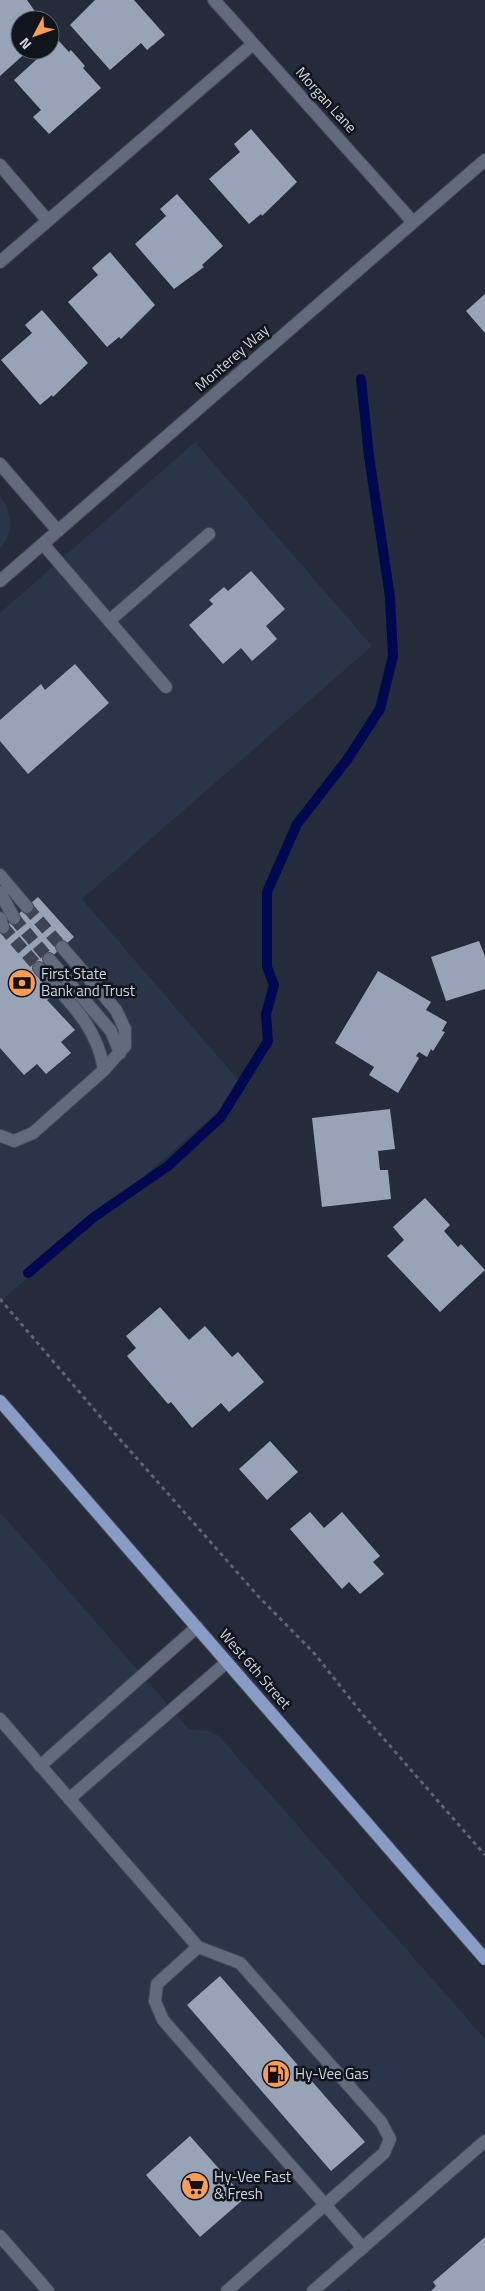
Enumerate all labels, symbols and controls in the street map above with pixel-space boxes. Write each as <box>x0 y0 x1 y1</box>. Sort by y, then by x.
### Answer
north arrow <box>10 10 60 60</box>
text: N <box>14 33 36 54</box>
street label: Morgan Lane <box>290 61 363 138</box>
street label: Monterey Way <box>189 319 274 397</box>
place label: First State Bank and Trust <box>41 962 136 1002</box>
bank icon: First State Bank and Trust <box>7 968 37 998</box>
street label: West 6th Street <box>214 1623 297 1714</box>
fuel station icon: Hy-Vee Gas <box>261 2059 291 2089</box>
place label: Hy-Vee Gas <box>295 2062 369 2085</box>
place label: Hy-Vee Fast & Fresh <box>214 2165 292 2205</box>
supermarket icon: Hy-Vee Fast & Fresh <box>180 2171 210 2201</box>

